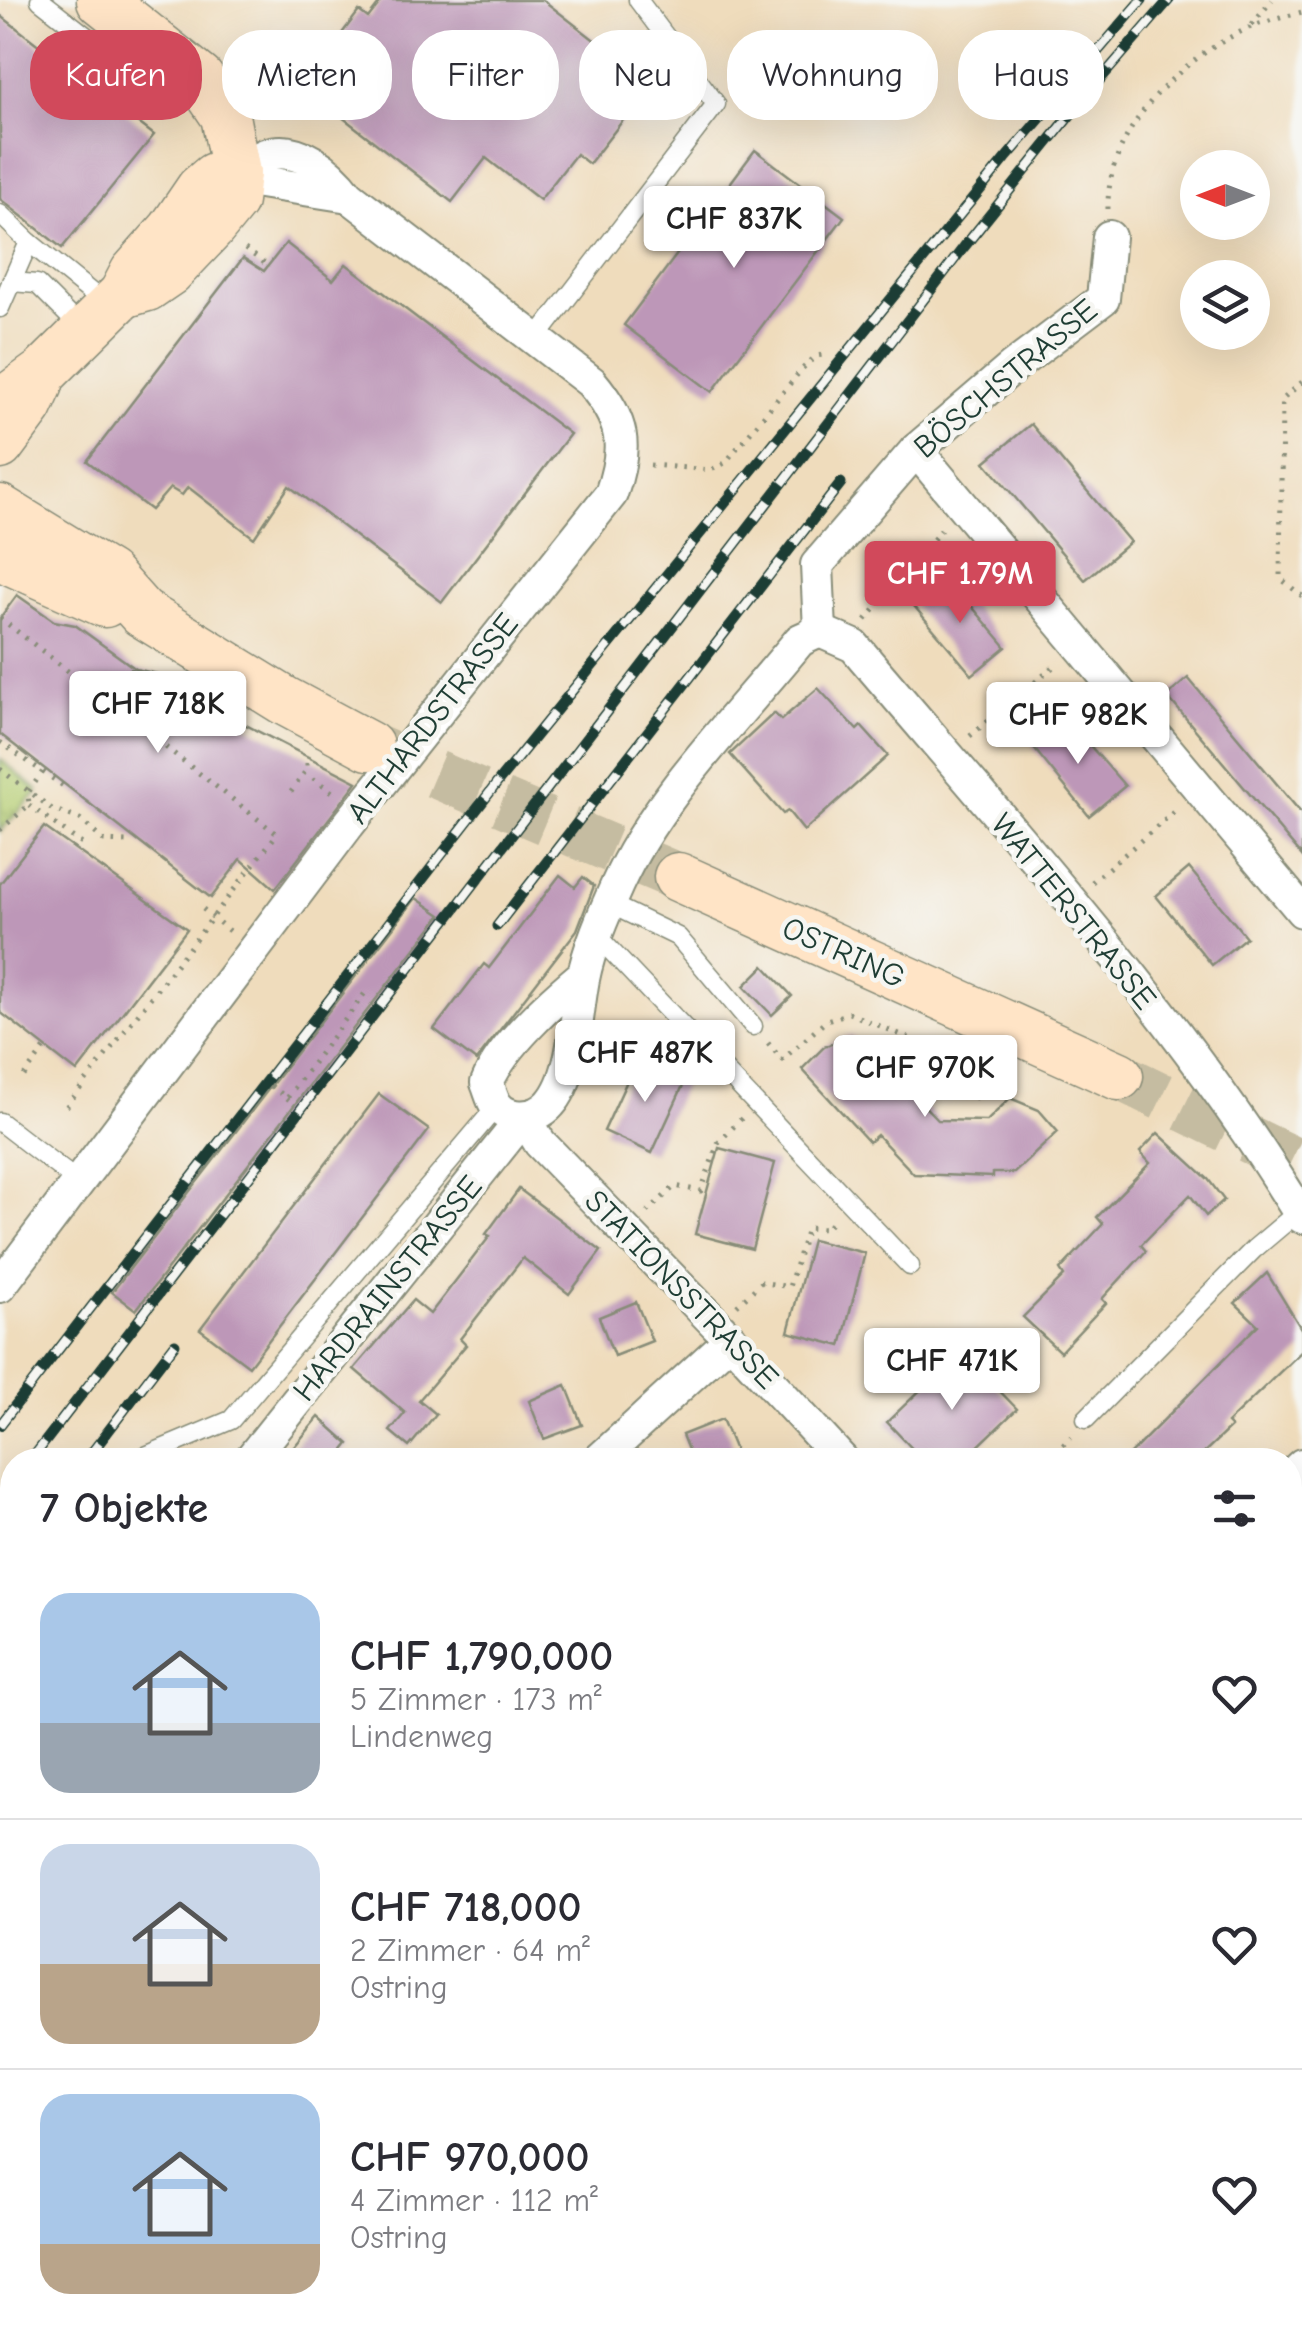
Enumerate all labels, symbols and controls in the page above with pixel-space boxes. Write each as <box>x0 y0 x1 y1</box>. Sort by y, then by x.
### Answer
chip: Kaufen <box>30 30 202 120</box>
chip: Mieten <box>222 30 392 120</box>
chip: Filter <box>412 30 559 120</box>
chip: Neu <box>579 30 707 120</box>
chip: Wohnung <box>727 30 938 120</box>
chip: Haus <box>958 30 1104 120</box>
north arrow <box>1180 150 1270 240</box>
map controls <box>1180 150 1270 350</box>
pin: CHF 837K <box>631 186 837 271</box>
text: CHF 837K <box>666 200 802 237</box>
button: layers <box>1180 260 1270 350</box>
street label: BÖSCHSTRASSE <box>906 291 1104 466</box>
pin: CHF 1.79M <box>846 541 1074 626</box>
text: CHF 1.79M <box>887 555 1033 592</box>
street label: ALTHARDSTRASSE <box>339 606 526 831</box>
pin: CHF 718K <box>55 671 261 756</box>
pin: CHF 982K <box>975 682 1181 767</box>
text: CHF 718K <box>91 685 225 722</box>
text: CHF 982K <box>1008 696 1148 733</box>
street label: WATTERSTRASSE <box>983 806 1164 1017</box>
street label: OSTRING <box>777 909 911 996</box>
pin: CHF 487K <box>542 1020 748 1105</box>
text: CHF 487K <box>577 1034 713 1071</box>
pin: CHF 970K <box>822 1035 1028 1120</box>
text: CHF 970K <box>855 1049 995 1086</box>
street label: HARDRAINSTRASSE <box>285 1168 490 1408</box>
street label: STATIONSSTRASSE <box>577 1182 786 1396</box>
pin: CHF 471K <box>849 1328 1055 1413</box>
text: CHF 471K <box>886 1342 1018 1379</box>
icon: filters <box>1207 1481 1262 1536</box>
text: 7 Objekte <box>40 1484 208 1533</box>
text: CHF 1,790,000 <box>350 1632 613 1681</box>
icon: home <box>120 1633 240 1753</box>
icon: heart <box>1207 1666 1262 1721</box>
text: 5 Zimmer · 173 m² <box>350 1681 602 1718</box>
text: Lindenweg <box>350 1718 493 1755</box>
text: CHF 718,000 <box>350 1883 582 1932</box>
icon: home <box>120 1884 240 2004</box>
icon: heart <box>1207 1917 1262 1972</box>
text: 2 Zimmer · 64 m² <box>350 1932 590 1969</box>
text: Ostring <box>350 1969 448 2006</box>
text: CHF 970,000 <box>350 2133 590 2182</box>
icon: home <box>120 2134 240 2254</box>
icon: heart <box>1207 2167 1262 2222</box>
text: 4 Zimmer · 112 m² <box>350 2182 598 2219</box>
text: Ostring <box>350 2219 448 2256</box>

